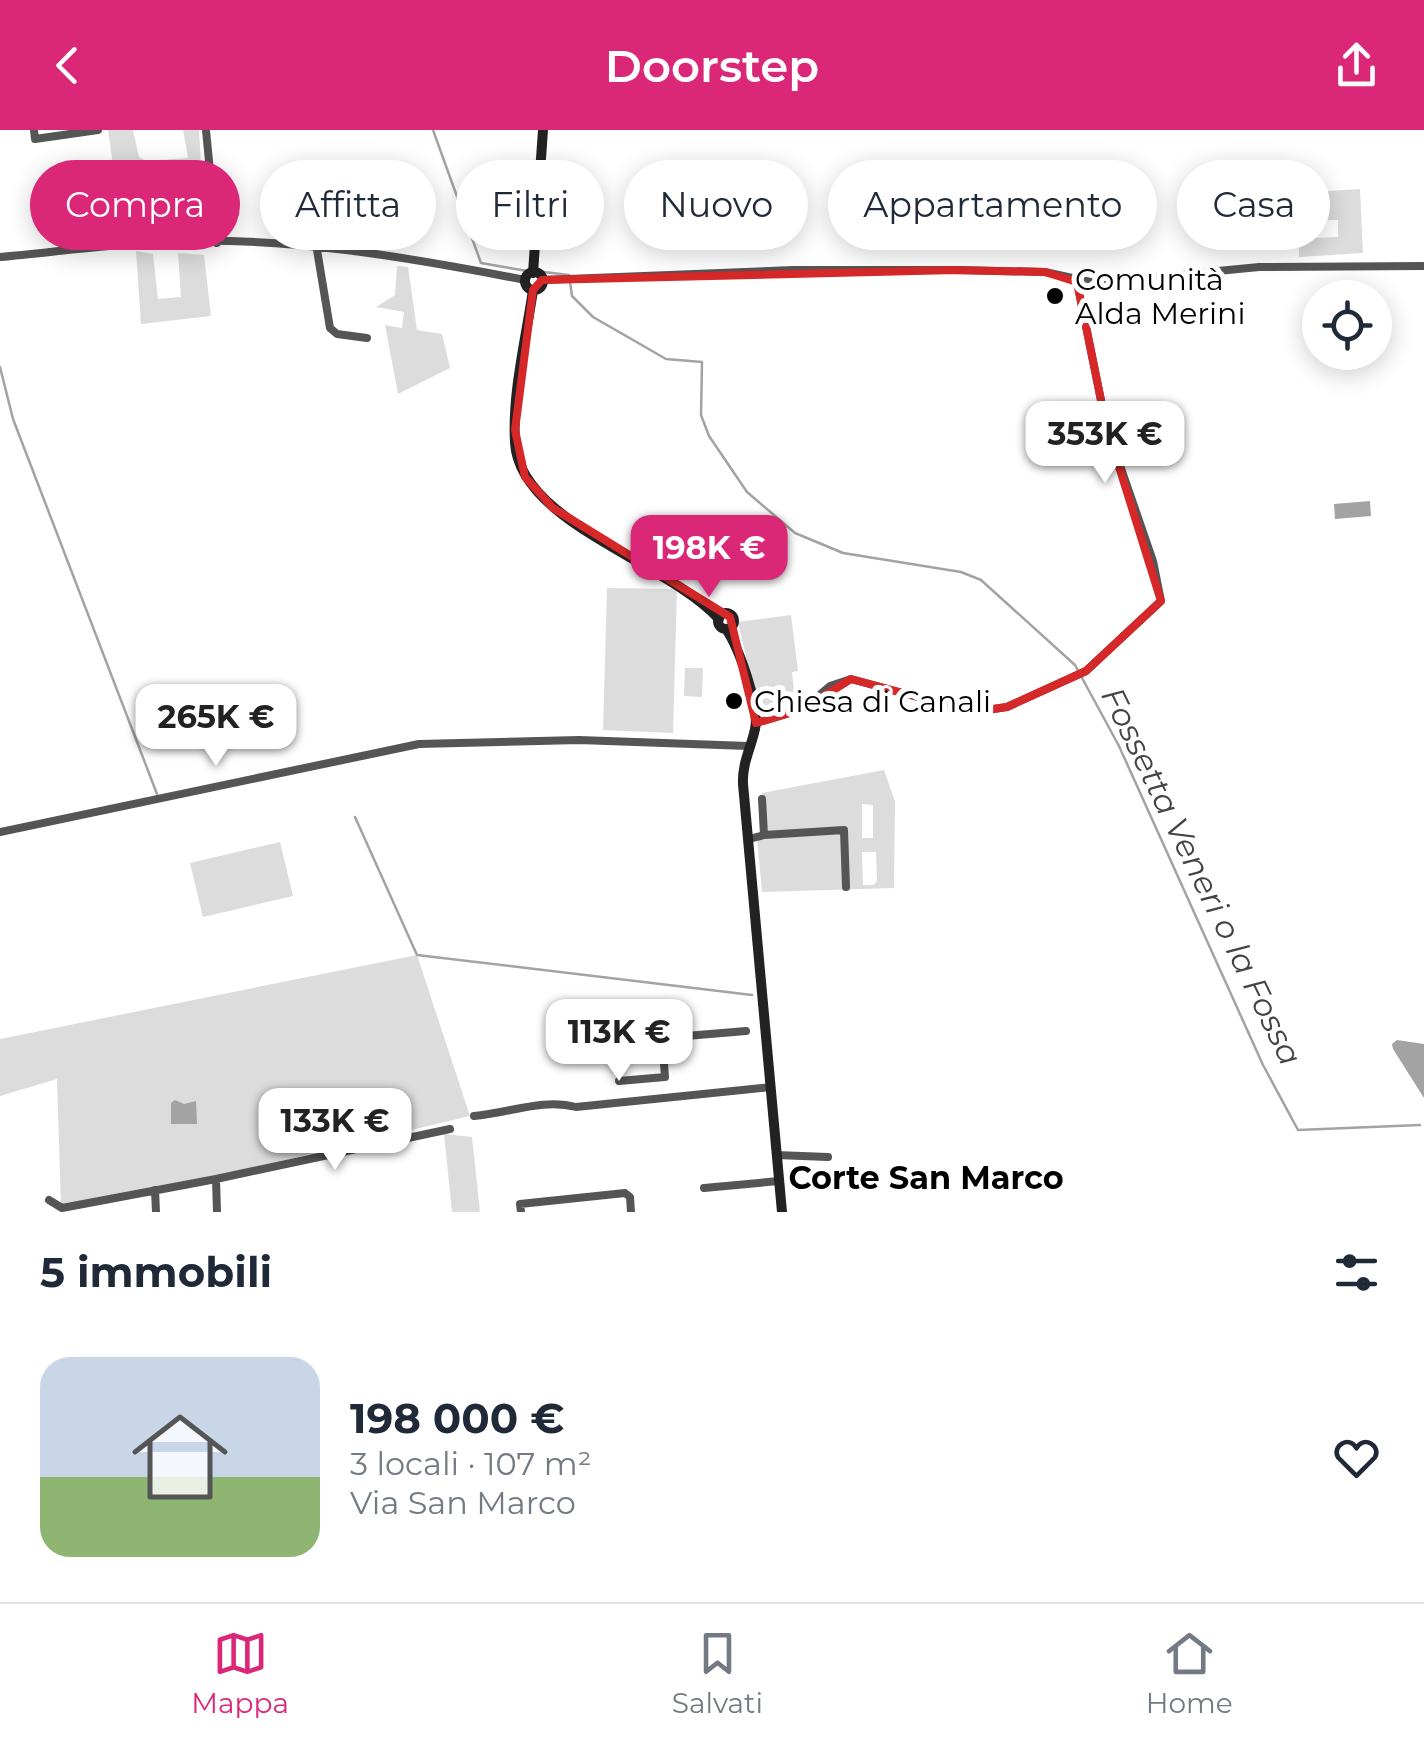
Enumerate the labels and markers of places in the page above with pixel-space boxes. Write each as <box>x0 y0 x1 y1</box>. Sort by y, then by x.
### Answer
place label: Comunità Alda Merini <box>1075 261 1245 332</box>
marker: Comunità Alda Merini <box>1044 285 1066 307</box>
pin: 353K € <box>1024 401 1186 486</box>
pin: 198K € <box>628 515 790 600</box>
place label: Chiesa di Canali <box>754 683 991 720</box>
pin: 265K € <box>135 684 297 769</box>
marker: Chiesa di Canali <box>723 690 745 712</box>
pin: 113K € <box>538 999 700 1084</box>
pin: 133K € <box>254 1088 416 1173</box>

